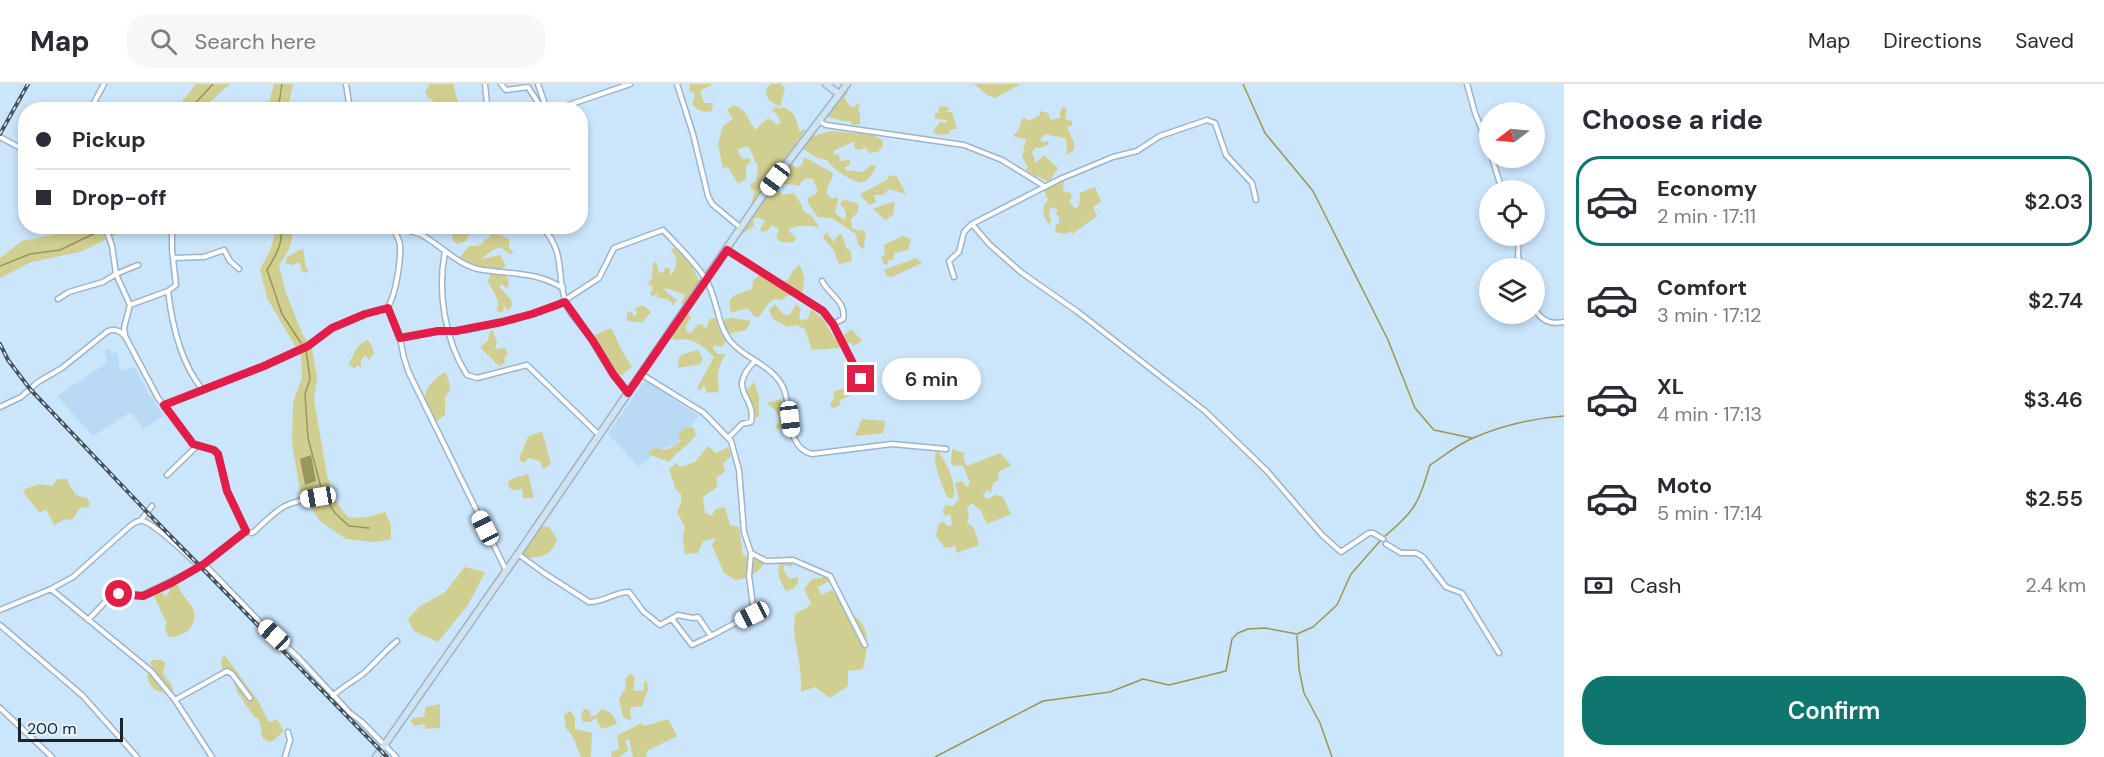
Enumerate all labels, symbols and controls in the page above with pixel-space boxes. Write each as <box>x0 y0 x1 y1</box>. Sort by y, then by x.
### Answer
search box <box>126 14 546 68</box>
text: Map <box>30 23 90 60</box>
icon: search <box>147 25 180 58</box>
text: Search here <box>195 27 316 56</box>
text: Map <box>1808 27 1850 55</box>
text: Directions <box>1883 27 1982 55</box>
text: Saved <box>2015 27 2074 55</box>
north arrow <box>1479 102 1545 168</box>
map controls <box>1479 102 1545 324</box>
text: Choose a ride <box>1582 102 1763 137</box>
text: Pickup <box>72 125 146 154</box>
car <box>757 159 793 199</box>
icon: car <box>1585 174 1639 228</box>
text: Economy <box>1657 174 1757 203</box>
button: locate <box>1479 180 1545 246</box>
text: Drop-off <box>72 183 167 212</box>
text: $2.03 <box>2024 187 2083 216</box>
text: 2 min · 17:11 <box>1657 203 1756 229</box>
button: layers <box>1479 258 1545 324</box>
icon: car <box>1585 273 1639 327</box>
text: Comfort <box>1657 273 1747 302</box>
text: $2.74 <box>2028 286 2083 315</box>
text: 3 min · 17:12 <box>1657 302 1762 328</box>
callout: 6 min <box>882 358 981 400</box>
route end <box>847 365 874 392</box>
text: 6 min <box>905 366 958 392</box>
icon: car <box>1585 372 1639 426</box>
text: XL <box>1657 372 1684 401</box>
text: $3.46 <box>2024 385 2083 414</box>
car <box>779 400 801 438</box>
text: 4 min · 17:13 <box>1657 401 1762 427</box>
icon: car <box>1585 471 1639 525</box>
text: Moto <box>1657 471 1712 500</box>
text: $2.55 <box>2025 484 2083 513</box>
car <box>299 485 337 509</box>
text: 5 min · 17:14 <box>1657 500 1763 526</box>
car <box>469 508 501 548</box>
icon: cash <box>1582 569 1615 602</box>
text: Cash <box>1630 571 1681 600</box>
text: 2.4 km <box>2025 572 2086 598</box>
route start <box>105 580 132 607</box>
car <box>732 599 772 631</box>
car <box>255 616 293 654</box>
button: Confirm <box>1582 676 2086 745</box>
scale bar <box>18 715 123 742</box>
text: 200 m <box>27 718 76 739</box>

